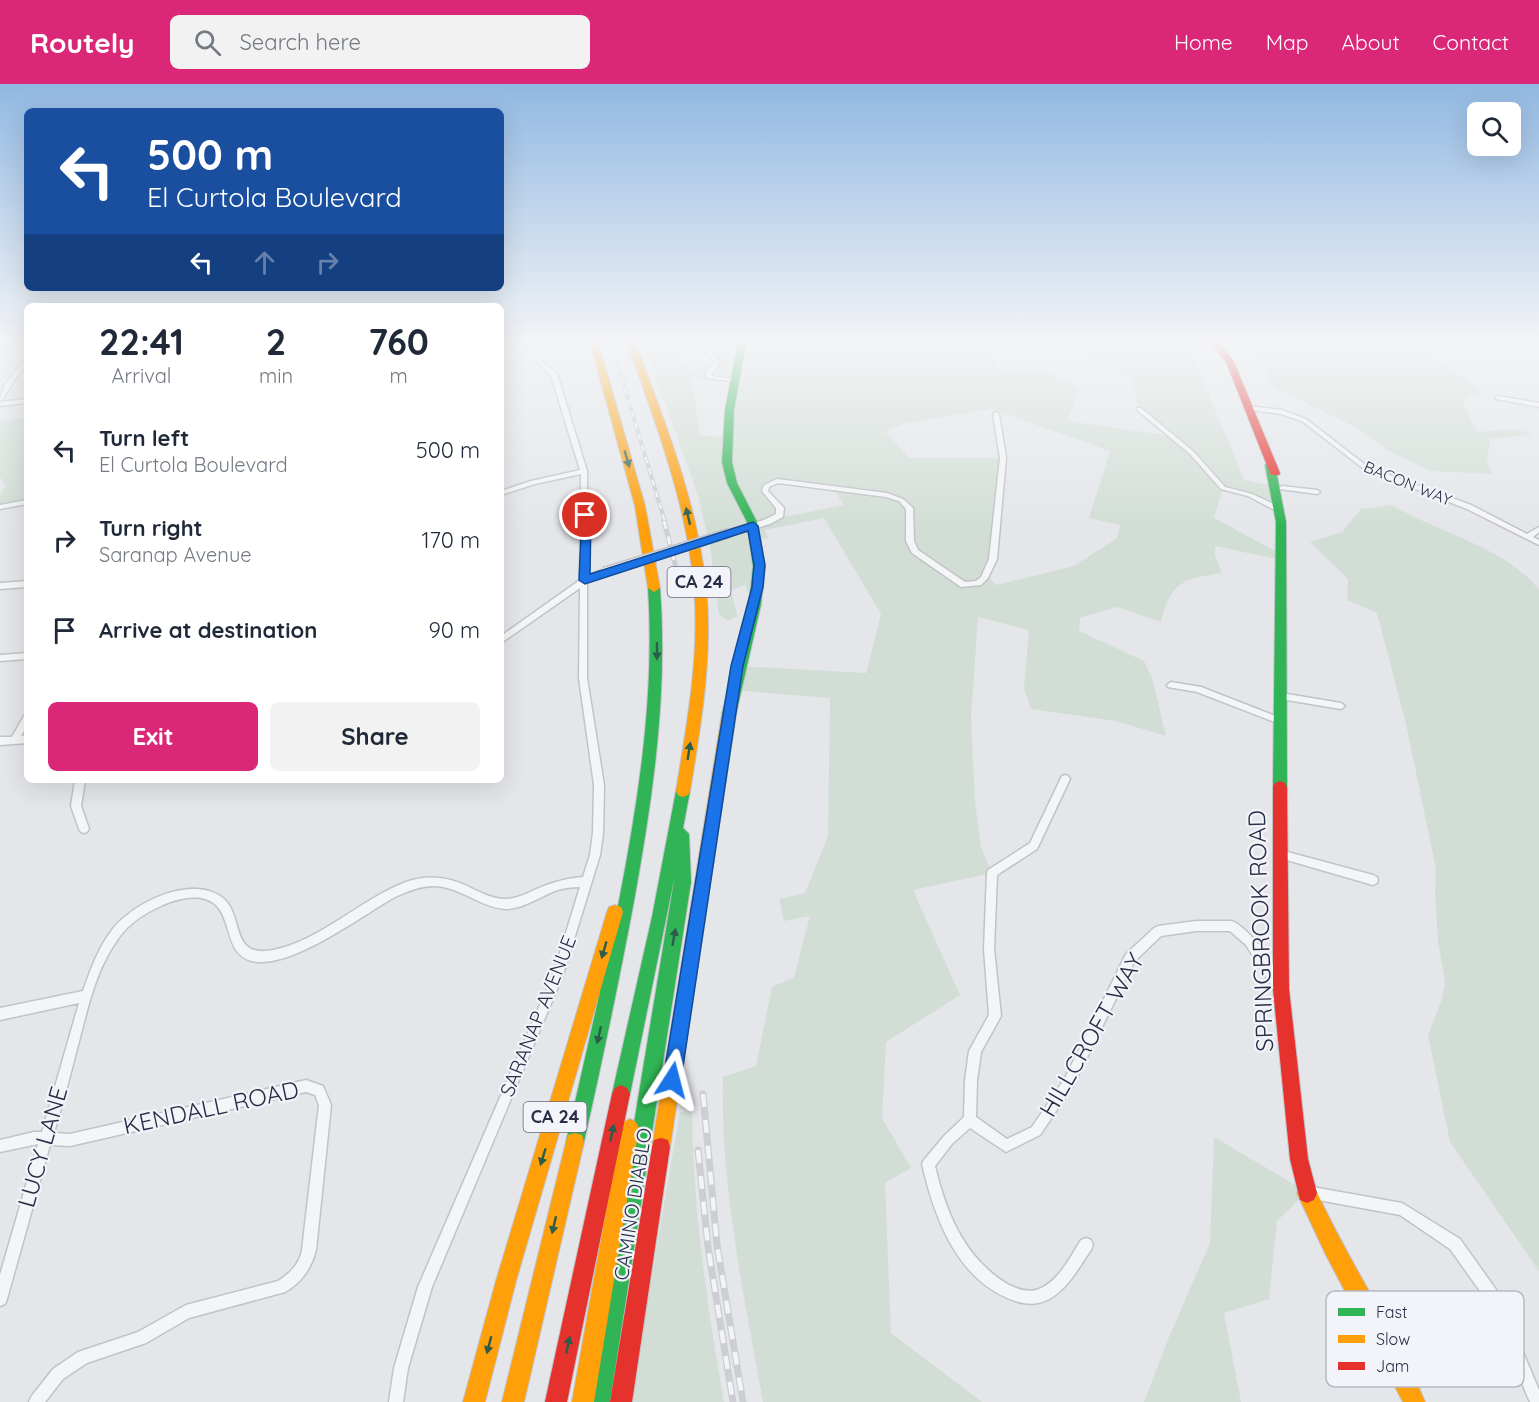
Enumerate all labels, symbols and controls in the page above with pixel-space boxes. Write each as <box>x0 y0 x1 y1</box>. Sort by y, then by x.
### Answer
search box <box>170 15 590 69</box>
text: Routely <box>30 25 134 60</box>
icon: search <box>191 26 224 59</box>
text: Search here <box>239 28 361 56</box>
text: Home <box>1174 29 1233 55</box>
text: Map <box>1266 29 1309 55</box>
text: About <box>1342 29 1400 55</box>
text: Contact <box>1433 29 1509 55</box>
map controls <box>1467 102 1521 156</box>
button: search <box>1467 102 1521 156</box>
text: 500 m <box>147 128 273 181</box>
icon: left <box>48 132 126 210</box>
text: El Curtola Boulevard <box>147 180 402 214</box>
icon: left <box>185 246 218 279</box>
icon: ahead <box>248 246 281 279</box>
icon: right <box>311 246 344 279</box>
text: 22:41 <box>99 319 184 364</box>
text: 2 <box>266 319 286 364</box>
text: 760 <box>368 319 429 364</box>
text: Arrival <box>112 363 171 388</box>
text: min <box>259 363 293 388</box>
text: m <box>389 363 408 388</box>
text: Turn left <box>99 424 189 452</box>
icon: left <box>48 434 81 467</box>
text: 500 m <box>416 436 480 464</box>
one-way arrow <box>623 450 632 468</box>
text: El Curtola Boulevard <box>99 452 288 477</box>
street label: BACON WAY <box>1361 456 1455 510</box>
pin <box>559 489 610 540</box>
icon: arrive <box>568 498 601 531</box>
one-way arrow <box>683 506 692 525</box>
text: Turn right <box>99 514 203 542</box>
icon: right <box>48 524 81 557</box>
text: 170 m <box>421 526 480 554</box>
text: Saranap Avenue <box>99 542 252 567</box>
road number: CA 24 <box>668 567 730 597</box>
icon: arrive <box>48 614 81 647</box>
text: Arrive at destination <box>99 616 317 644</box>
text: 90 m <box>429 616 480 644</box>
one-way arrow <box>652 642 662 661</box>
button: Exit <box>48 702 258 771</box>
button: Share <box>270 702 480 771</box>
one-way arrow <box>685 741 694 760</box>
street label: SPRINGBROOK ROAD <box>1241 810 1279 1052</box>
one-way arrow <box>670 927 679 946</box>
street label: SARANAP AVENUE <box>494 932 581 1100</box>
one-way arrow <box>599 941 608 959</box>
street label: HILLCROFT WAY <box>1032 947 1150 1122</box>
one-way arrow <box>593 1026 603 1045</box>
position arrow <box>640 1048 704 1112</box>
street label: KENDALL ROAD <box>120 1074 301 1140</box>
street label: LUCY LANE <box>10 1083 74 1211</box>
road number: CA 24 <box>524 1102 586 1132</box>
one-way arrow <box>608 1124 617 1143</box>
street label: CAMINO DIABLO <box>608 1126 657 1282</box>
one-way arrow <box>538 1148 547 1166</box>
one-way arrow <box>549 1216 559 1234</box>
legend <box>1326 1291 1524 1387</box>
text: Fast <box>1376 1302 1407 1322</box>
text: Slow <box>1376 1329 1410 1349</box>
one-way arrow <box>564 1335 573 1354</box>
one-way arrow <box>484 1336 493 1354</box>
text: Jam <box>1376 1356 1409 1376</box>

